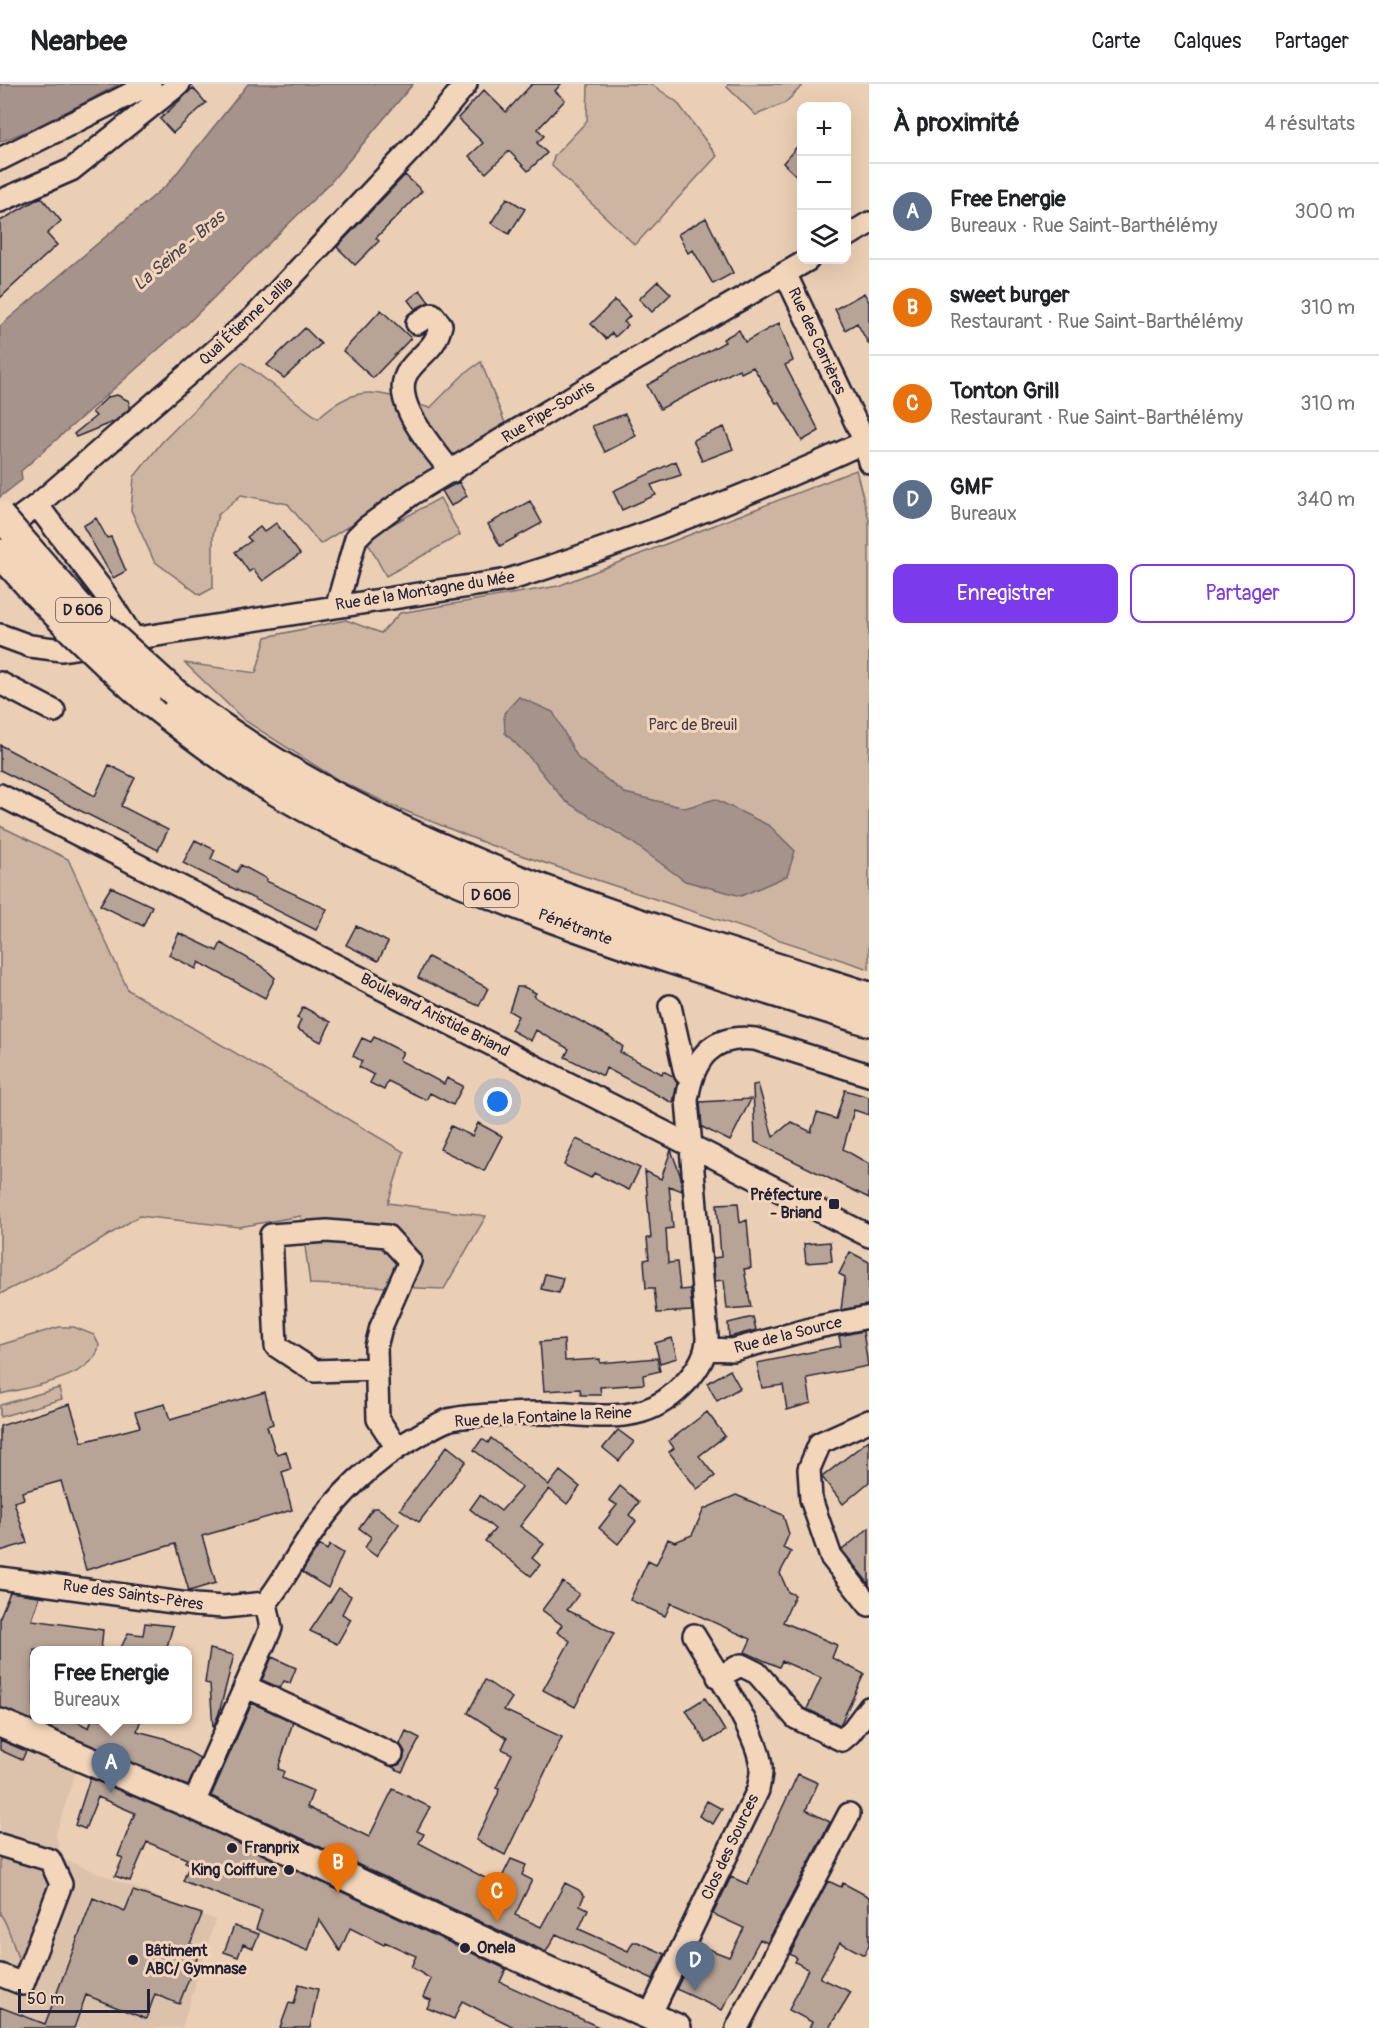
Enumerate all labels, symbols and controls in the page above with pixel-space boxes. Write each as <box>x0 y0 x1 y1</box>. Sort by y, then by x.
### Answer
text: Nearbee <box>30 24 127 59</box>
text: Carte <box>1091 28 1140 55</box>
text: Calques <box>1173 28 1241 55</box>
text: Partager <box>1274 28 1349 55</box>
map controls <box>797 102 851 264</box>
button: + <box>797 102 851 156</box>
text: À proximité <box>893 107 1020 139</box>
text: 4 résultats <box>1264 111 1355 136</box>
button: − <box>797 156 851 210</box>
text: Free Energie <box>950 185 1066 213</box>
text: A <box>906 199 919 224</box>
text: 300 m <box>1294 199 1355 224</box>
water label: La Seine - Bras <box>129 205 231 296</box>
button: layers <box>797 210 851 264</box>
text: Bureaux · Rue Saint-Barthélémy <box>950 213 1217 238</box>
street label: Quai Étienne Lallia <box>195 272 297 370</box>
text: sweet burger <box>950 281 1070 309</box>
street label: Rue des Carrières <box>783 284 851 398</box>
text: B <box>907 295 918 320</box>
text: 310 m <box>1300 295 1355 320</box>
text: Restaurant · Rue Saint-Barthélémy <box>950 309 1243 334</box>
street label: Rue Pipe-Souris <box>498 377 598 447</box>
text: Tonton Grill <box>950 377 1060 405</box>
text: C <box>906 391 919 416</box>
text: 310 m <box>1300 391 1355 416</box>
text: Restaurant · Rue Saint-Barthélémy <box>950 405 1243 430</box>
text: GMF <box>950 473 994 501</box>
text: D <box>906 487 919 512</box>
text: 340 m <box>1296 487 1355 512</box>
text: Bureaux <box>950 501 1017 526</box>
button: Enregistrer <box>893 564 1118 623</box>
button: Partager <box>1130 564 1355 623</box>
street label: Rue de la Montagne du Mée <box>334 567 516 615</box>
road number: D 606 <box>56 598 110 622</box>
park label: Parc de Breuil <box>648 715 738 735</box>
road number: D 606 <box>464 883 518 907</box>
street label: Pénétrante <box>535 904 615 950</box>
street label: Boulevard Aristide Briand <box>357 969 513 1061</box>
your location <box>483 1087 512 1116</box>
place label: Préfecture - Briand <box>750 1185 823 1223</box>
marker: Préfecture - Briand <box>827 1197 841 1211</box>
street label: Rue de la Source <box>732 1312 844 1358</box>
street label: Rue de la Fontaine la Reine <box>454 1402 632 1432</box>
street label: Rue des Saints-Pères <box>62 1575 204 1615</box>
popup <box>30 1646 192 1724</box>
text: Free Energie <box>53 1659 169 1687</box>
text: Bureaux <box>53 1687 120 1712</box>
pin: A <box>92 1744 130 1793</box>
street label: Clos des Sources <box>697 1791 763 1903</box>
place label: Franprix <box>244 1838 299 1858</box>
marker: Franprix <box>225 1841 239 1855</box>
pin: B <box>318 1844 358 1893</box>
place label: King Coiffure <box>191 1860 278 1880</box>
marker: King Coiffure <box>282 1863 296 1877</box>
pin: C <box>478 1872 516 1922</box>
place label: Onela <box>477 1938 516 1958</box>
place label: Bâtiment ABC/ Gymnase <box>145 1941 247 1979</box>
marker: Onela <box>458 1941 472 1955</box>
pin: D <box>676 1942 714 1991</box>
marker: Bâtiment ABC/ Gymnase <box>126 1953 140 1967</box>
scale bar <box>18 1986 150 2014</box>
text: 50 m <box>27 1989 64 2009</box>

